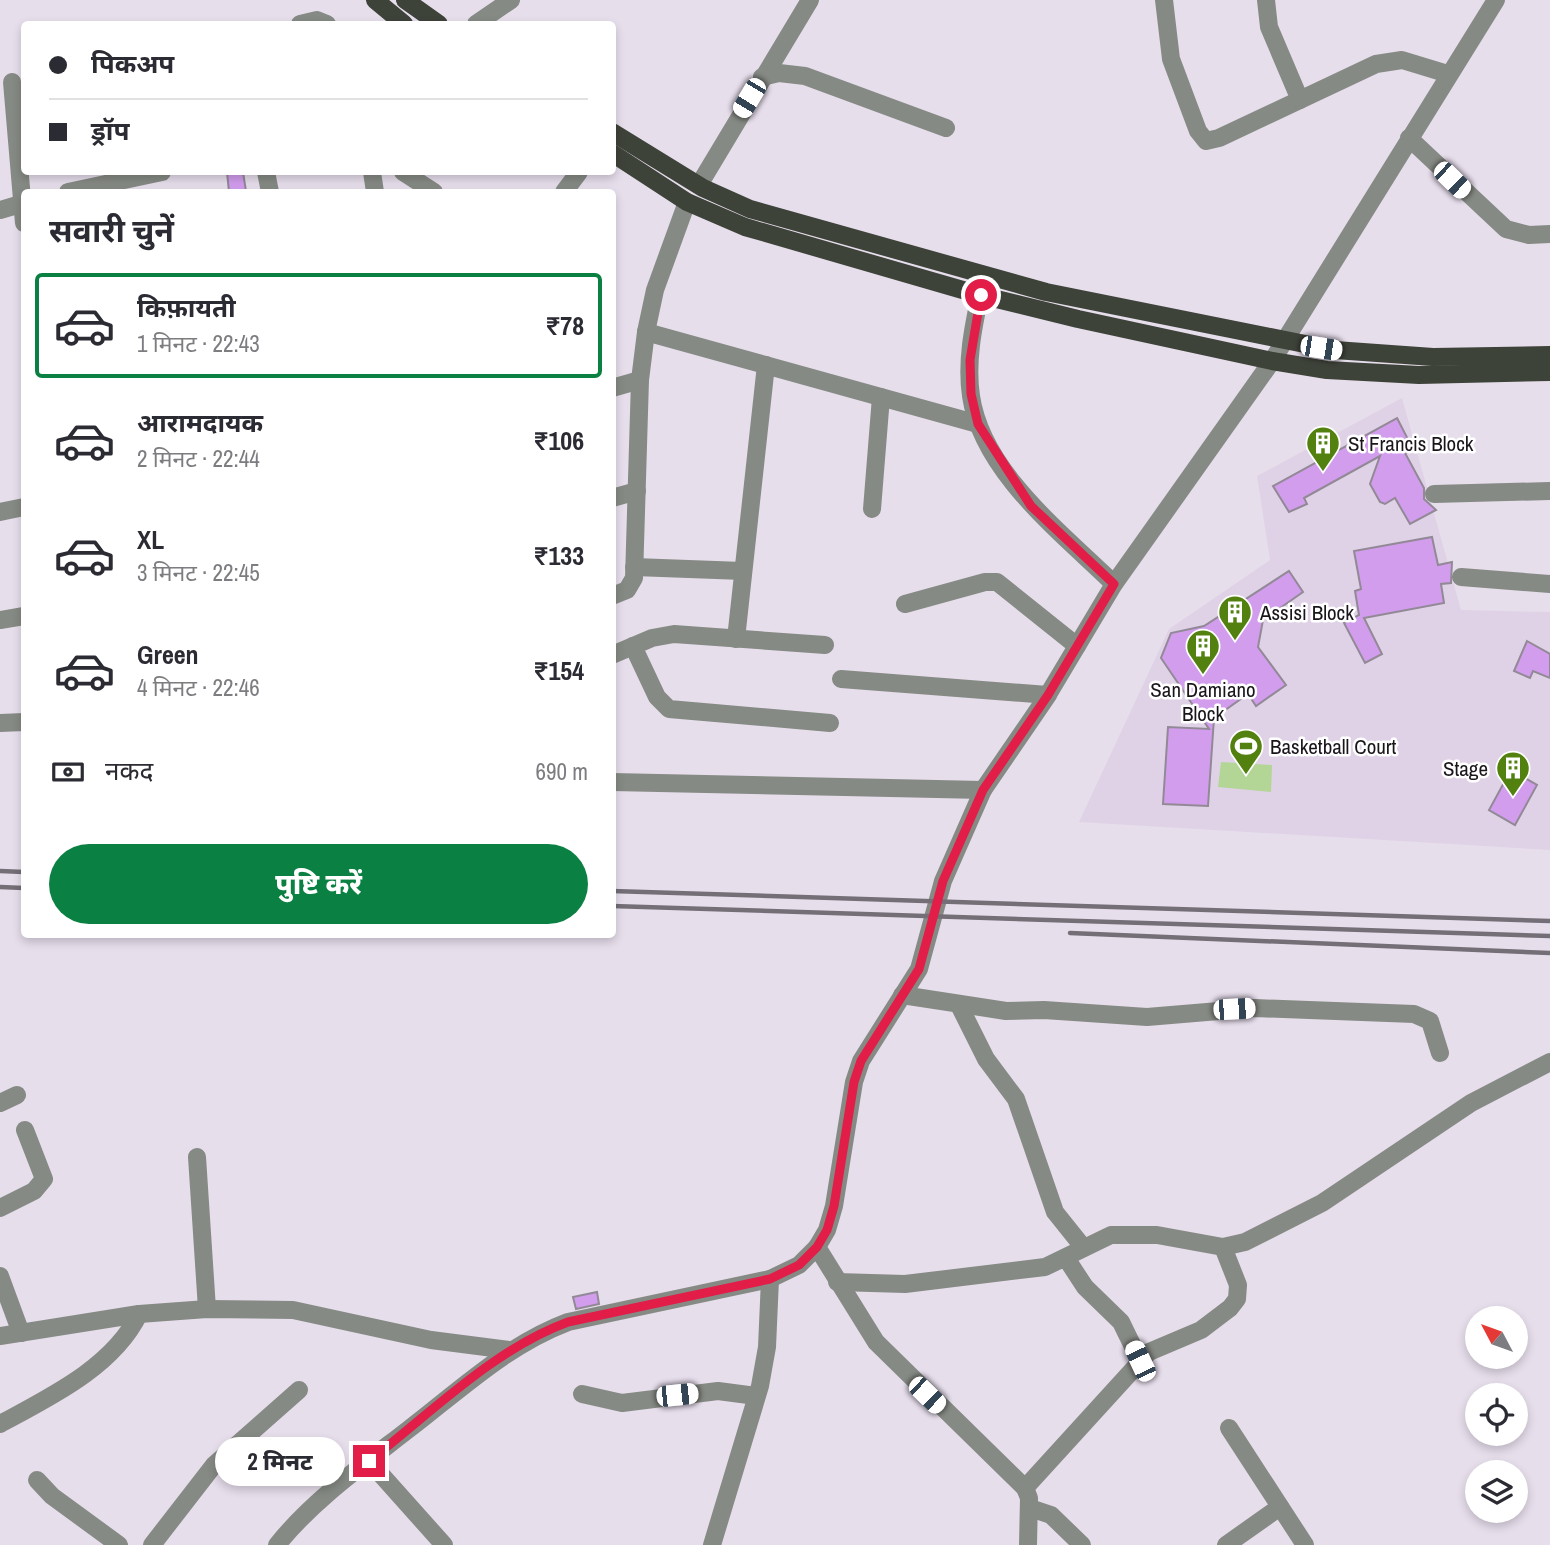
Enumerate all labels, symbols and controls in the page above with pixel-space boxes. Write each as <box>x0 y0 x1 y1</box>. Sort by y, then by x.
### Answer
text: पिकअप <box>91 46 174 81</box>
car <box>730 75 769 121</box>
text: ड्रॉप <box>91 113 129 148</box>
car <box>1430 158 1475 202</box>
text: सवारी चुनें <box>49 209 174 252</box>
route start <box>965 279 997 311</box>
text: किफ़ायती <box>137 290 236 325</box>
icon: car <box>53 294 116 357</box>
text: ₹78 <box>545 308 584 343</box>
text: 1 मिनट · 22:43 <box>137 328 260 359</box>
car <box>1299 334 1344 362</box>
text: आरामदायक <box>137 405 263 440</box>
icon: car <box>53 409 116 472</box>
text: ₹106 <box>533 423 584 458</box>
building icon: St Francis Block <box>1304 424 1342 473</box>
place label: St Francis Block <box>1348 429 1474 458</box>
text: 2 मिनट · 22:44 <box>137 443 260 474</box>
text: XL <box>137 522 164 557</box>
icon: car <box>53 524 116 587</box>
text: ₹133 <box>533 538 584 573</box>
text: 3 मिनट · 22:45 <box>137 557 260 588</box>
building icon: Assisi Block <box>1216 593 1254 642</box>
place label: Assisi Block <box>1259 598 1354 627</box>
building icon: San Damiano Block <box>1184 627 1222 676</box>
text: Green <box>137 637 199 672</box>
icon: car <box>53 639 116 702</box>
text: ₹154 <box>533 653 584 688</box>
text: 4 मिनट · 22:46 <box>137 672 260 703</box>
place label: San Damiano Block <box>1150 675 1256 728</box>
sports icon: Basketball Court <box>1227 727 1265 776</box>
place label: Basketball Court <box>1270 732 1397 761</box>
building icon: Stage <box>1494 749 1532 798</box>
icon: cash <box>49 753 87 791</box>
text: नकद <box>105 753 153 788</box>
place label: Stage <box>1443 754 1488 783</box>
text: 690 m <box>536 756 588 787</box>
button: पुष्टि करें <box>49 844 588 924</box>
car <box>1213 997 1256 1021</box>
north arrow <box>1465 1306 1528 1368</box>
map controls <box>1465 1306 1528 1523</box>
car <box>1122 1338 1159 1384</box>
car <box>905 1373 950 1417</box>
car <box>656 1382 699 1408</box>
button: locate <box>1465 1383 1528 1446</box>
callout: 2 मिनट <box>215 1436 344 1486</box>
route end <box>353 1445 385 1477</box>
text: 2 मिनट <box>247 1446 313 1477</box>
button: layers <box>1465 1460 1528 1523</box>

